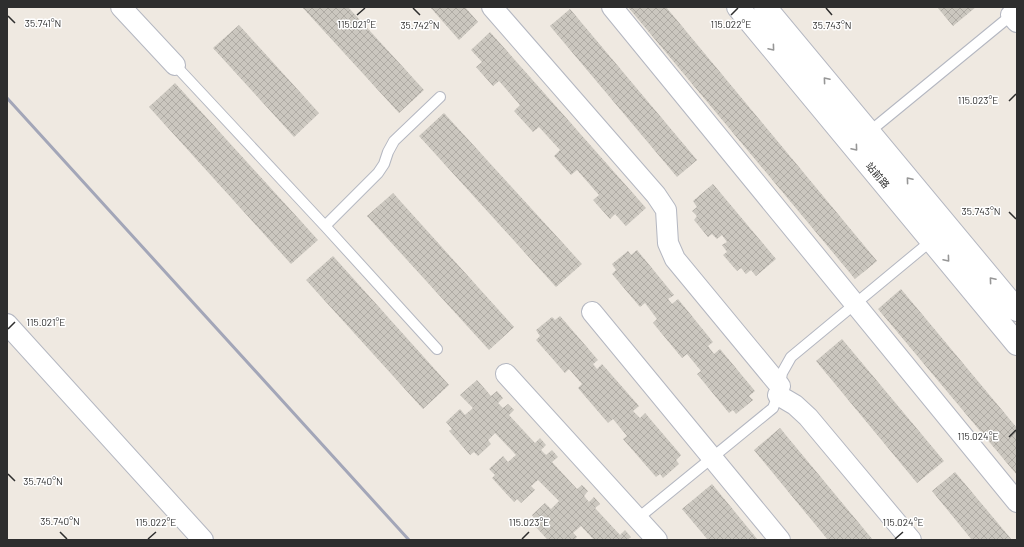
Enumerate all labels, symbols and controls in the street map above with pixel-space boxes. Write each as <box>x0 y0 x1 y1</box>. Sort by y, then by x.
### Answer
text: 35.741°N <box>25 17 61 29</box>
text: 115.021°E <box>338 18 376 30</box>
text: 115.022°E <box>711 18 751 30</box>
text: 35.742°N <box>400 19 440 31</box>
text: 35.743°N <box>812 19 852 31</box>
one-way arrow <box>768 43 775 50</box>
one-way arrow <box>824 78 831 85</box>
text: 115.023°E <box>958 94 998 106</box>
one-way arrow <box>850 143 857 151</box>
street label: 站前路 <box>864 160 892 190</box>
one-way arrow <box>907 178 914 185</box>
text: 35.743°N <box>961 205 1001 217</box>
one-way arrow <box>942 254 949 262</box>
one-way arrow <box>990 278 997 285</box>
text: 115.021°E <box>27 316 65 328</box>
text: 115.024°E <box>958 430 999 442</box>
text: 35.740°N <box>23 475 63 487</box>
text: 35.740°N <box>40 515 80 527</box>
text: 115.022°E <box>136 516 176 528</box>
text: 115.023°E <box>509 516 549 528</box>
text: 115.024°E <box>883 516 924 528</box>

